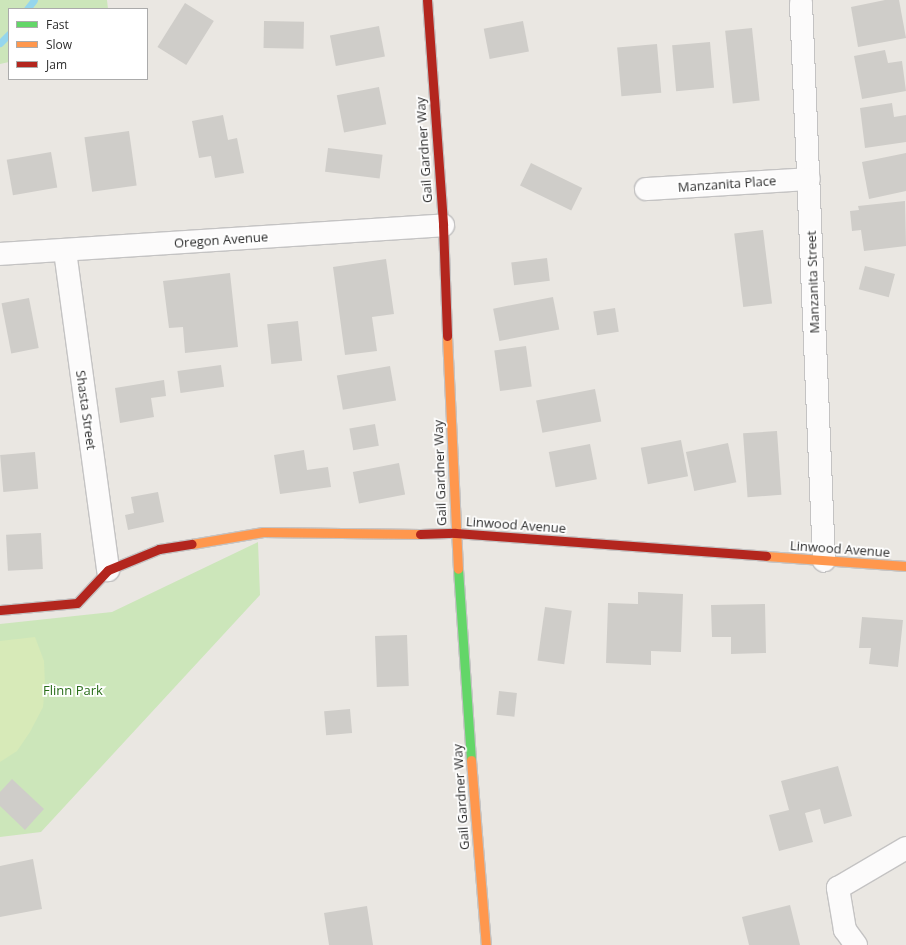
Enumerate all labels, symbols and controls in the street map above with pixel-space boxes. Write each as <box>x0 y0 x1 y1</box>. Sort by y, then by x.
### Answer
legend <box>8 8 148 80</box>
text: Fast <box>46 16 69 33</box>
text: Slow <box>46 36 72 53</box>
text: Jam <box>46 56 67 73</box>
street label: Gail Gardner Way <box>413 96 435 204</box>
street label: Manzanita Place <box>677 173 777 195</box>
street label: Oregon Avenue <box>173 229 269 251</box>
street label: Manzanita Street <box>803 230 823 334</box>
street label: Shasta Street <box>73 369 99 451</box>
street label: Gail Gardner Way <box>430 420 450 526</box>
street label: Linwood Avenue <box>465 514 567 536</box>
street label: Linwood Avenue <box>789 538 891 560</box>
park label: Flinn Park <box>43 682 103 698</box>
street label: Gail Gardner Way <box>450 743 472 851</box>

